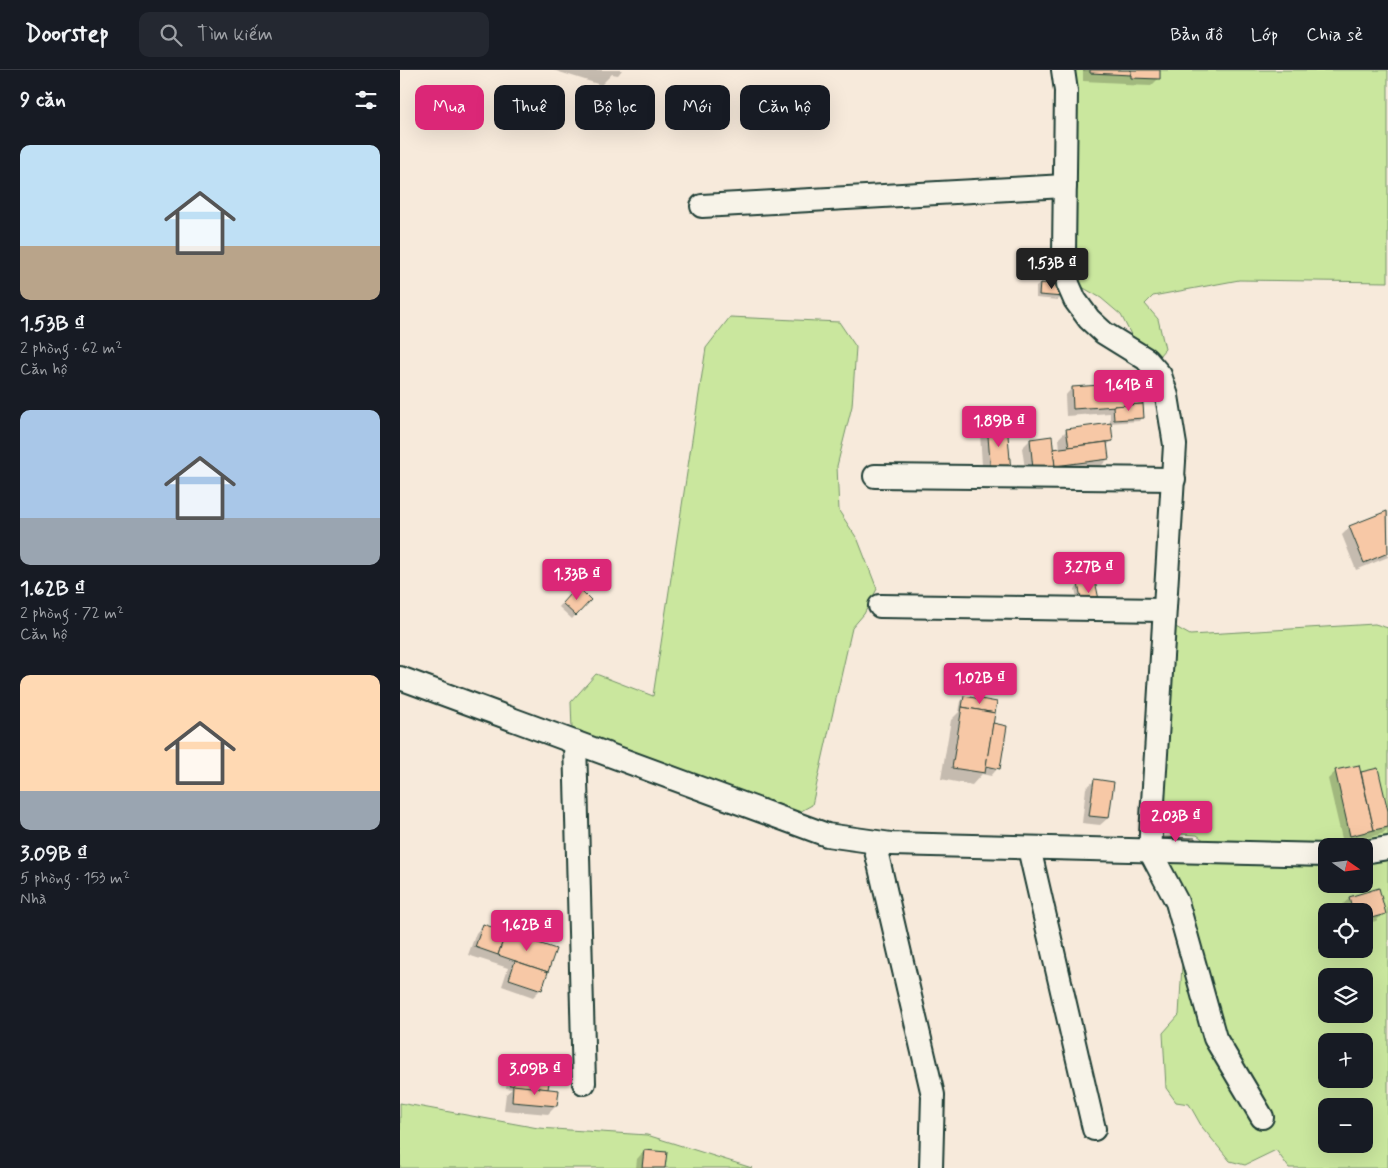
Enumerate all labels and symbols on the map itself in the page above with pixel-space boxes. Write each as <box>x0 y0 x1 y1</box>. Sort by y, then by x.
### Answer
pin: 1.53B ₫ <box>1006 248 1098 290</box>
pin: 1.61B ₫ <box>1083 370 1175 412</box>
pin: 1.89B ₫ <box>953 406 1045 448</box>
pin: 3.27B ₫ <box>1043 552 1135 594</box>
pin: 1.33B ₫ <box>531 558 623 601</box>
pin: 1.02B ₫ <box>934 662 1026 705</box>
pin: 2.03B ₫ <box>1130 800 1222 843</box>
north arrow <box>1318 838 1372 892</box>
pin: 1.62B ₫ <box>481 910 573 952</box>
pin: 3.09B ₫ <box>489 1054 581 1096</box>

